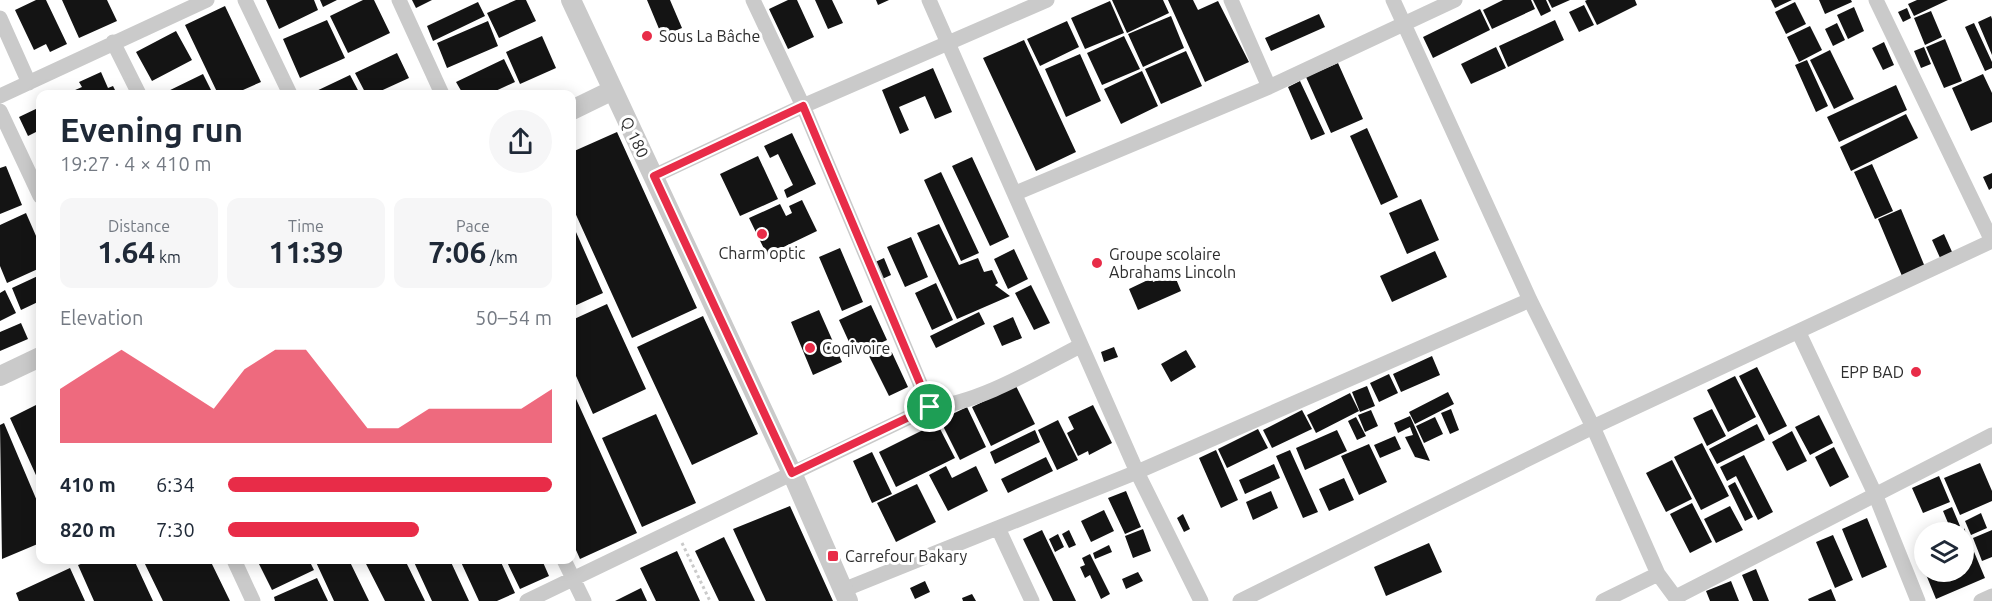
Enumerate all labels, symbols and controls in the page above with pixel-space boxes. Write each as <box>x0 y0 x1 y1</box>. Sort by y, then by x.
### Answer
place label: Sous La Bâche <box>659 27 760 45</box>
marker: Sous La Bâche <box>640 29 654 43</box>
button: share <box>489 110 552 173</box>
text: Evening run <box>60 111 243 148</box>
street label: Q 180 <box>617 114 653 160</box>
text: 19:27 · 4 × 410 m <box>60 152 212 175</box>
text: Distance <box>108 217 170 235</box>
text: Time <box>288 217 324 235</box>
text: Pace <box>456 217 490 235</box>
marker: Charm optic <box>755 227 769 241</box>
text: 1.64 <box>97 235 155 269</box>
text: 11:39 <box>268 235 344 269</box>
text: 7:06 <box>428 235 486 269</box>
place label: Charm optic <box>718 244 806 262</box>
place label: Groupe scolaire Abrahams Lincoln <box>1109 245 1236 281</box>
text: km <box>155 248 181 266</box>
text: /km <box>486 248 518 266</box>
marker: Groupe scolaire Abrahams Lincoln <box>1090 256 1104 270</box>
text: Elevation <box>60 306 143 329</box>
text: 50–54 m <box>475 306 552 329</box>
place label: Coqivoire <box>822 339 890 357</box>
marker: Coqivoire <box>803 341 817 355</box>
place label: EPP BAD <box>1840 363 1904 381</box>
marker: EPP BAD <box>1909 365 1923 379</box>
pin <box>904 381 955 432</box>
icon: arrive <box>913 390 946 423</box>
text: 410 m <box>60 473 116 496</box>
text: 6:34 <box>156 473 195 496</box>
text: 820 m <box>60 518 116 541</box>
text: 7:30 <box>156 518 195 541</box>
map controls <box>1914 522 1974 582</box>
button: layers <box>1914 522 1974 582</box>
place label: Carrefour Bakary <box>845 547 967 565</box>
marker: Carrefour Bakary <box>826 549 840 563</box>

